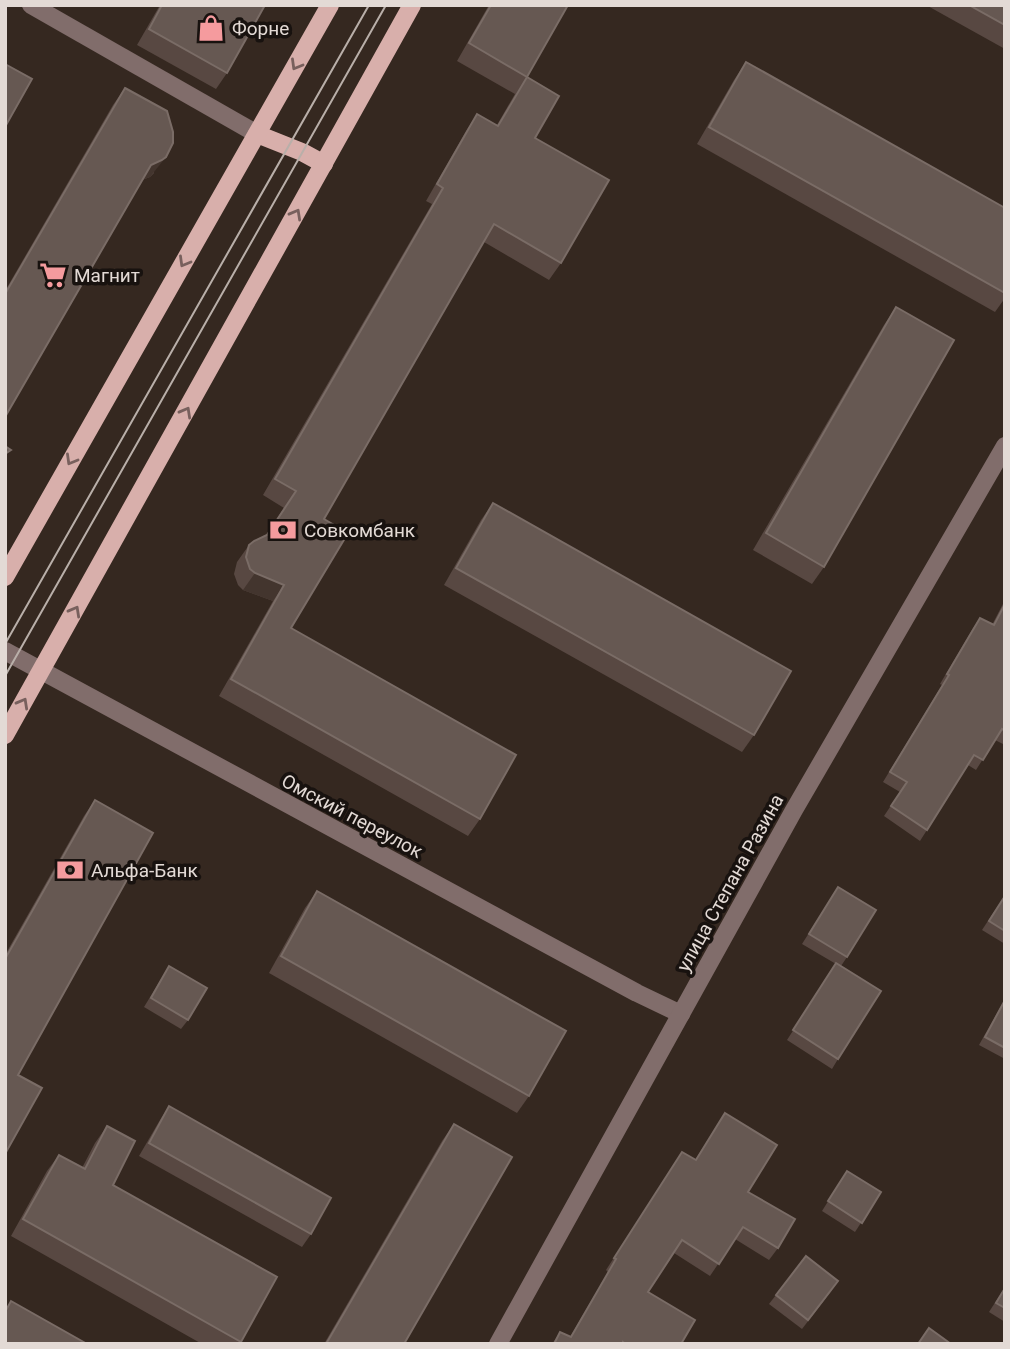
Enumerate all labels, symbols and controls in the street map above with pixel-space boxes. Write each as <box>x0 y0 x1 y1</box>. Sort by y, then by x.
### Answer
shop icon: Форне <box>196 13 226 43</box>
place label: Форне <box>232 17 289 40</box>
one-way arrow <box>291 57 304 70</box>
one-way arrow <box>288 208 302 221</box>
one-way arrow <box>179 255 192 268</box>
supermarket icon: Магнит <box>38 260 68 290</box>
place label: Магнит <box>74 264 140 287</box>
one-way arrow <box>178 407 191 420</box>
one-way arrow <box>66 453 79 466</box>
bank icon: Совкомбанк <box>268 515 298 545</box>
place label: Совкомбанк <box>304 519 416 542</box>
one-way arrow <box>67 606 80 618</box>
one-way arrow <box>15 697 28 710</box>
street label: Омский переулок <box>278 769 427 863</box>
street label: улица Степана Разина <box>672 790 788 976</box>
bank icon: Альфа-Банк <box>55 855 85 885</box>
place label: Альфа-Банк <box>91 859 199 882</box>

